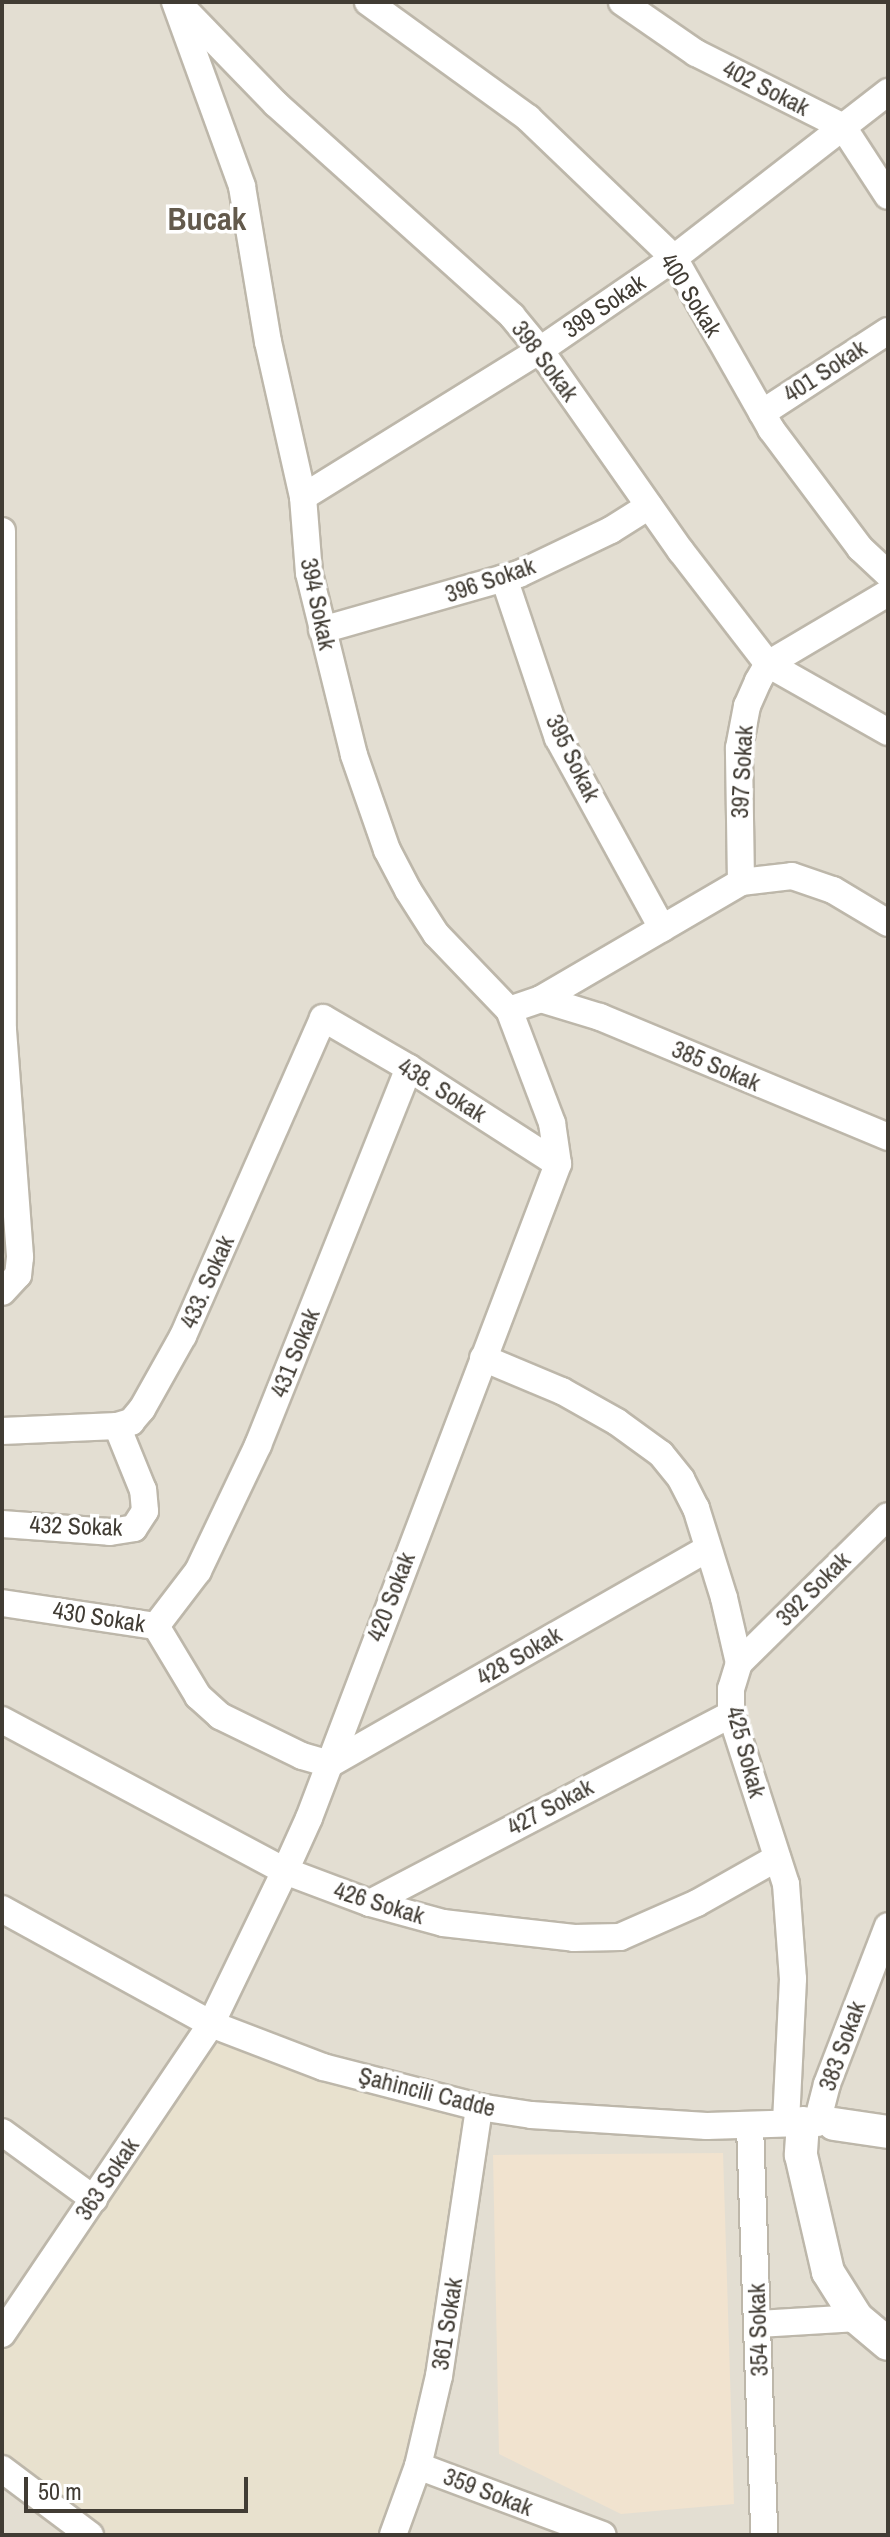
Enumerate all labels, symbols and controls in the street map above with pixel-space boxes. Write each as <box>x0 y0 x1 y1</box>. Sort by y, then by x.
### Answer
street label: 402 Sokak <box>718 54 814 122</box>
district label: Bucak <box>168 200 246 238</box>
street label: 400 Sokak <box>654 248 728 342</box>
street label: 399 Sokak <box>557 268 651 344</box>
street label: 398 Sokak <box>506 315 584 407</box>
street label: 401 Sokak <box>778 334 872 408</box>
street label: 396 Sokak <box>441 551 539 609</box>
street label: 394 Sokak <box>294 556 342 652</box>
street label: 395 Sokak <box>540 710 606 806</box>
street label: 397 Sokak <box>725 725 759 819</box>
street label: 385 Sokak <box>668 1035 764 1097</box>
street label: 438. Sokak <box>393 1052 491 1128</box>
street label: 433. Sokak <box>174 1231 240 1333</box>
street label: 431 Sokak <box>264 1304 326 1402</box>
street label: 432 Sokak <box>29 1510 123 1542</box>
street label: 392 Sokak <box>770 1546 856 1632</box>
street label: 420 Sokak <box>361 1548 421 1646</box>
street label: 430 Sokak <box>51 1596 147 1638</box>
street label: 428 Sokak <box>472 1620 566 1692</box>
street label: 425 Sokak <box>720 1703 772 1801</box>
street label: 427 Sokak <box>502 1772 598 1842</box>
street label: 426 Sokak <box>330 1876 428 1930</box>
street label: 383 Sokak <box>813 1997 871 2095</box>
street label: Şahincili Cadde <box>356 2061 498 2123</box>
street label: 363 Sokak <box>69 2132 145 2226</box>
street label: 361 Sokak <box>426 2276 468 2372</box>
street label: 354 Sokak <box>742 2283 774 2377</box>
scale bar <box>28 2461 252 2511</box>
street label: 359 Sokak <box>439 2462 537 2522</box>
text: 50 m <box>38 2475 82 2507</box>

